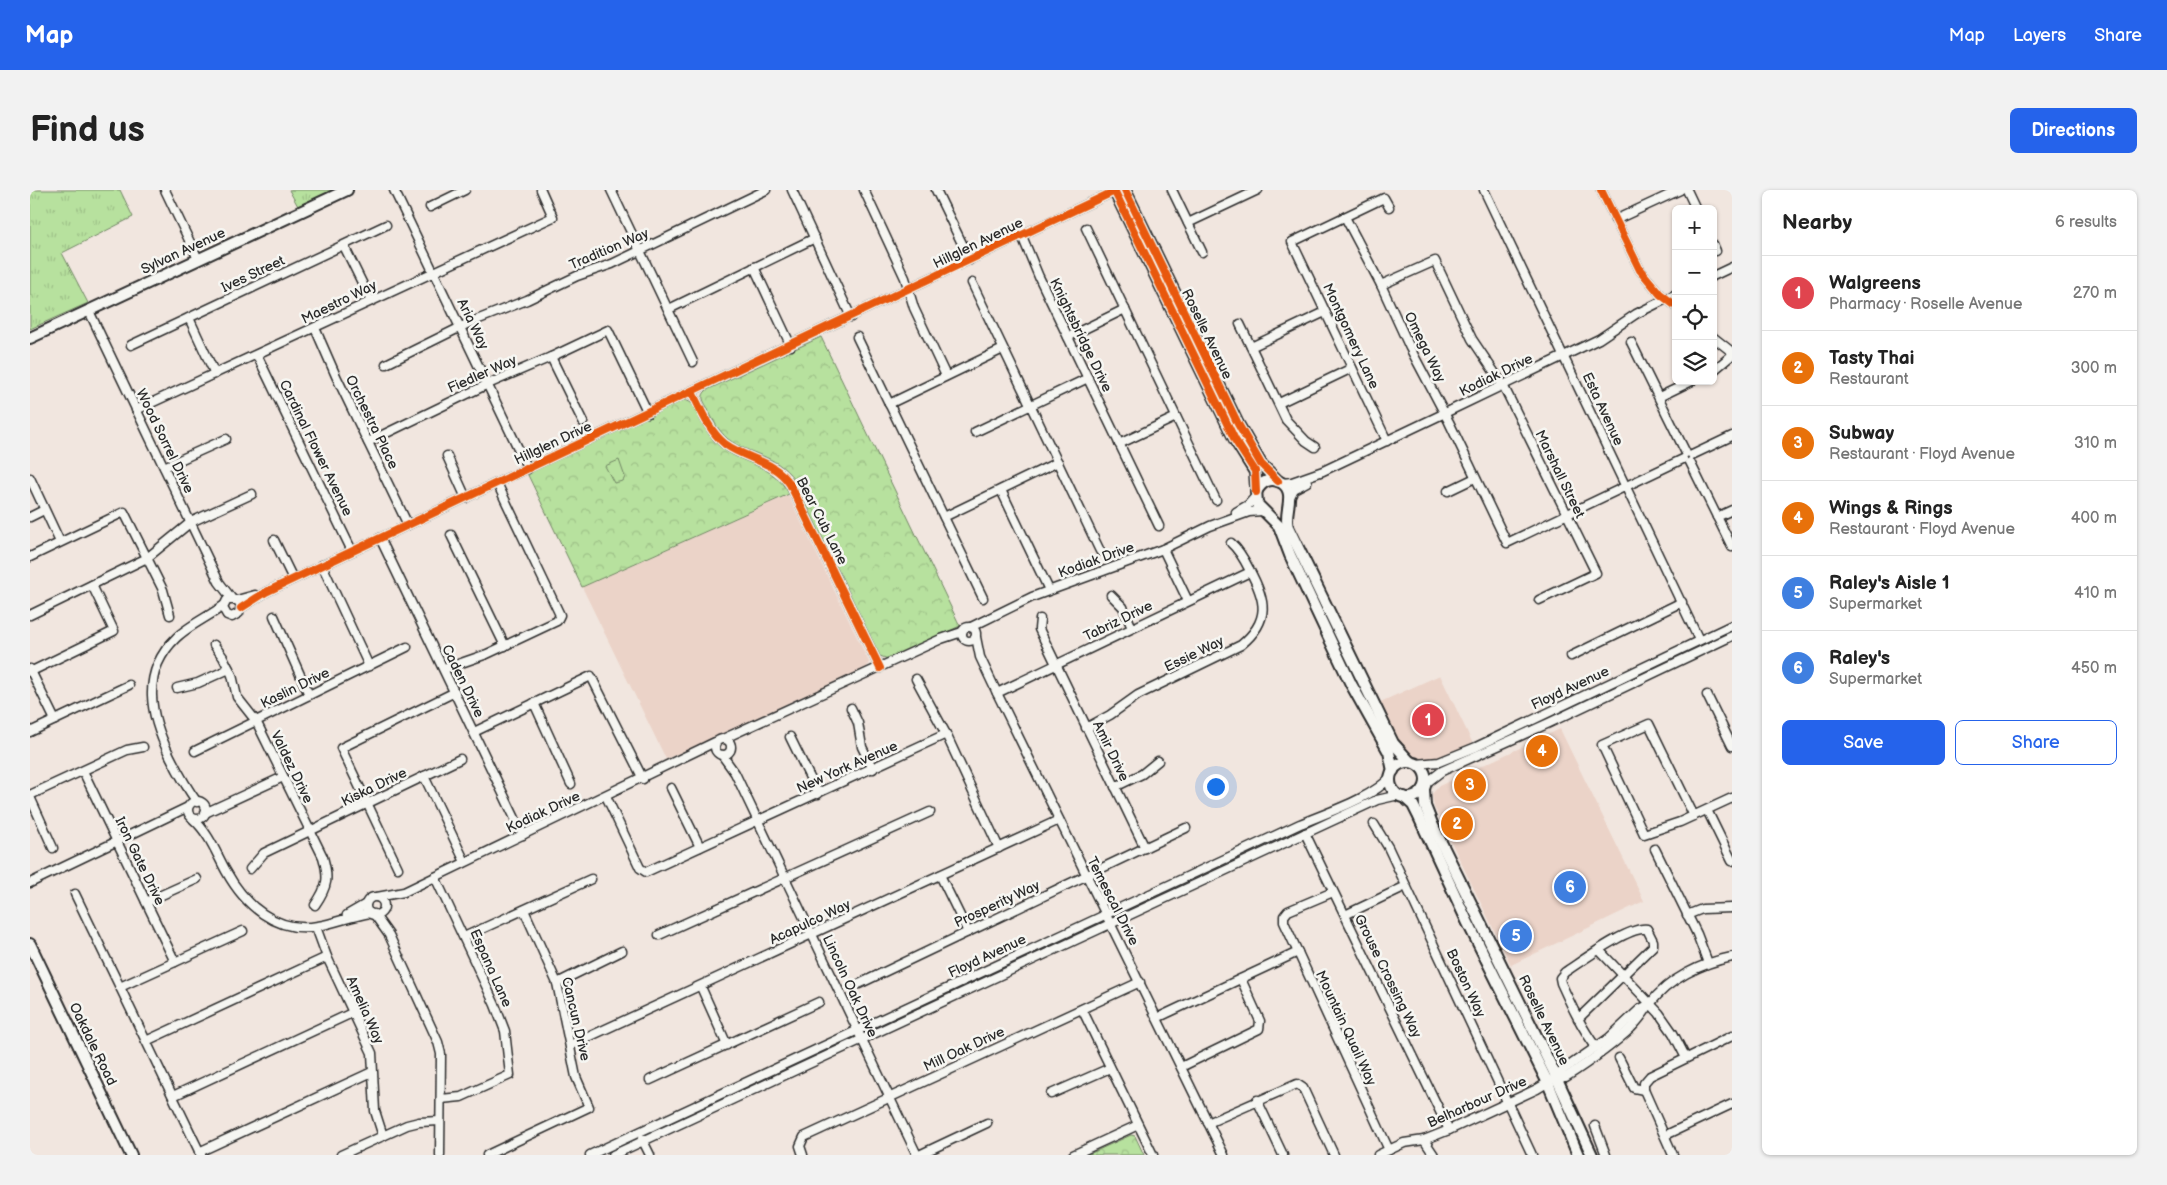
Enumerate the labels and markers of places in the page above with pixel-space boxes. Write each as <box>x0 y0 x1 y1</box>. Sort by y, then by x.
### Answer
pin: 1 <box>1412 701 1444 739</box>
pin: 4 <box>1526 732 1558 770</box>
pin: 3 <box>1454 766 1486 804</box>
pin: 2 <box>1441 805 1473 843</box>
pin: 6 <box>1554 868 1586 906</box>
pin: 5 <box>1500 917 1532 955</box>

